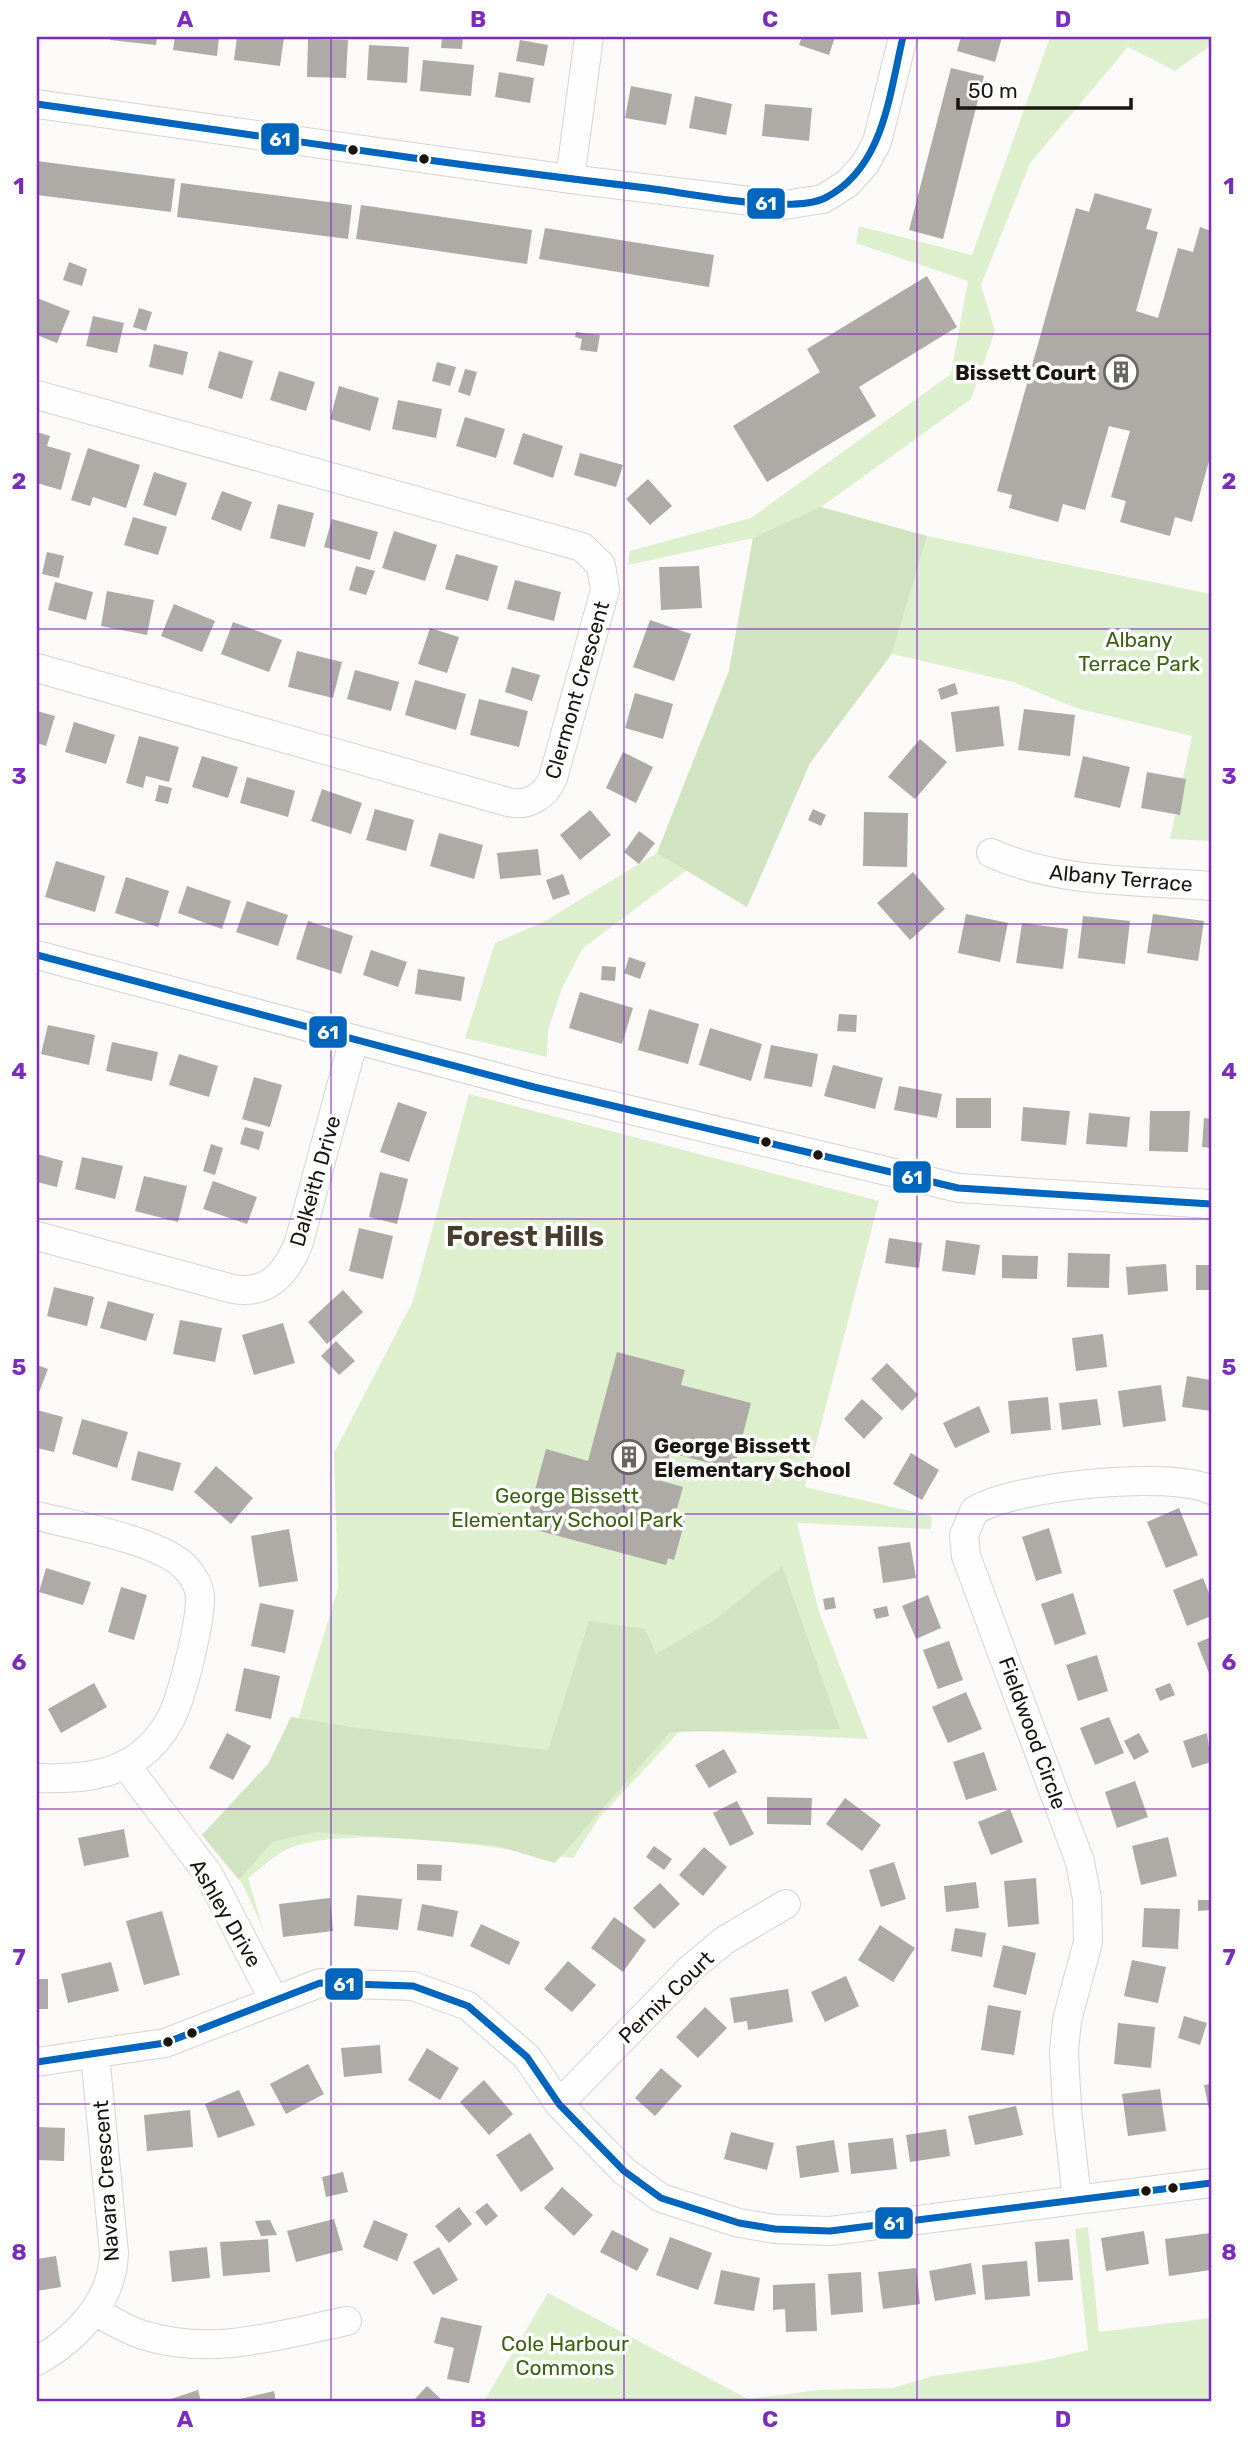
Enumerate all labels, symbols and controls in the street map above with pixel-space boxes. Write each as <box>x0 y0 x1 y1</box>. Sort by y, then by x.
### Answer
text: A <box>177 5 194 33</box>
text: B <box>470 5 486 33</box>
text: C <box>762 5 778 33</box>
text: D <box>1055 5 1071 33</box>
scale bar <box>958 66 1131 110</box>
text: 50 m <box>968 78 1018 103</box>
line badge: 61 <box>260 122 300 156</box>
text: 61 <box>269 128 291 151</box>
unlabelled marker <box>346 143 360 157</box>
unlabelled marker <box>417 152 431 166</box>
text: 1 <box>13 172 25 200</box>
text: 1 <box>1223 172 1235 200</box>
line badge: 61 <box>746 187 786 220</box>
text: 61 <box>755 192 777 215</box>
building icon: Bissett Court <box>1102 353 1140 391</box>
place label: Bissett Court <box>955 360 1096 385</box>
text: 2 <box>12 467 26 495</box>
text: 2 <box>1222 467 1236 495</box>
street label: Clermont Crescent <box>540 598 614 782</box>
park label: Albany Terrace Park <box>1078 627 1200 676</box>
text: 3 <box>11 762 27 790</box>
text: 3 <box>1221 762 1237 790</box>
street label: Albany Terrace <box>1048 859 1194 897</box>
line badge: 61 <box>308 1015 348 1049</box>
text: 61 <box>317 1021 339 1044</box>
text: 4 <box>11 1057 27 1085</box>
text: 4 <box>1221 1057 1237 1085</box>
street label: Dalkeith Drive <box>284 1113 346 1249</box>
unlabelled marker <box>759 1135 773 1149</box>
unlabelled marker <box>811 1148 825 1162</box>
line badge: 61 <box>892 1160 932 1194</box>
text: 61 <box>901 1166 923 1189</box>
district label: Forest Hills <box>446 1220 604 1253</box>
text: 5 <box>12 1353 27 1381</box>
text: 5 <box>1222 1353 1237 1381</box>
place label: George Bissett Elementary School <box>654 1433 851 1482</box>
building icon: George Bissett Elementary School <box>610 1438 648 1476</box>
park label: George Bissett Elementary School Park <box>451 1483 683 1532</box>
text: 6 <box>12 1648 27 1676</box>
text: 6 <box>1222 1648 1237 1676</box>
street label: Fieldwood Circle <box>994 1653 1072 1813</box>
street label: Ashley Drive <box>185 1854 267 1972</box>
text: 7 <box>12 1943 26 1971</box>
text: 7 <box>1222 1943 1236 1971</box>
street label: Pernix Court <box>613 1946 719 2048</box>
line badge: 61 <box>324 1967 364 2001</box>
text: 61 <box>333 1973 355 1996</box>
unlabelled marker <box>185 2026 199 2040</box>
unlabelled marker <box>161 2035 175 2049</box>
street label: Navara Crescent <box>88 2099 124 2263</box>
unlabelled marker <box>1166 2181 1180 2195</box>
unlabelled marker <box>1139 2184 1153 2198</box>
line badge: 61 <box>874 2206 914 2240</box>
text: 61 <box>883 2212 905 2235</box>
text: 8 <box>11 2238 27 2266</box>
text: 8 <box>1221 2238 1237 2266</box>
park label: Cole Harbour Commons <box>501 2331 629 2380</box>
text: A <box>177 2405 194 2433</box>
text: B <box>470 2405 486 2433</box>
text: C <box>762 2405 778 2433</box>
text: D <box>1055 2405 1071 2433</box>

